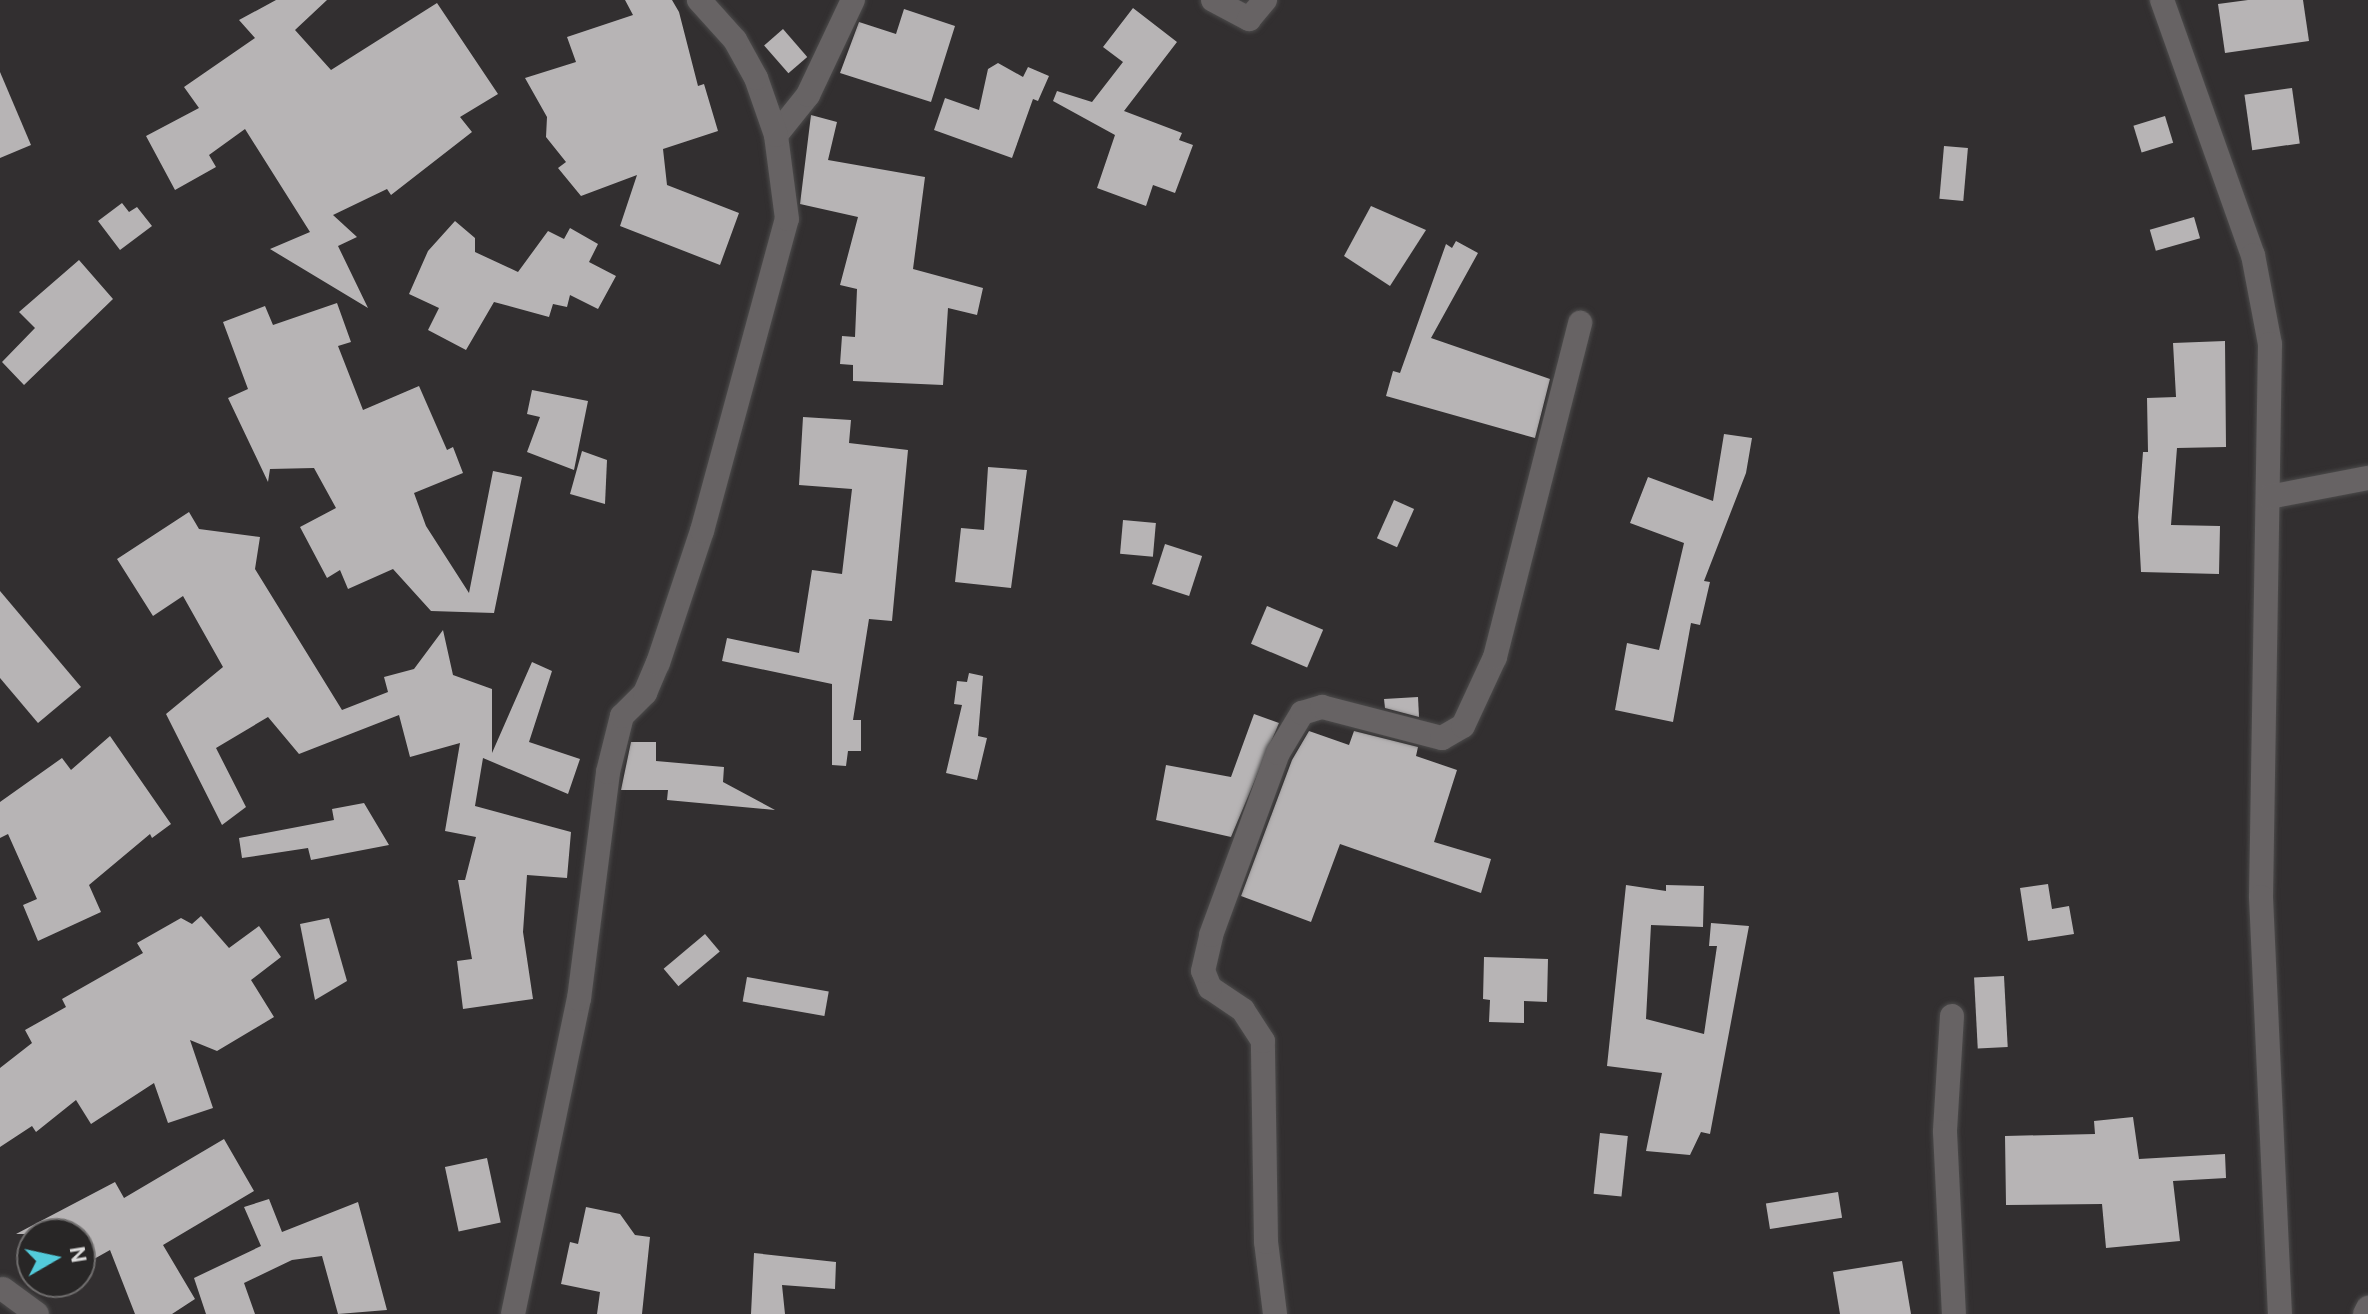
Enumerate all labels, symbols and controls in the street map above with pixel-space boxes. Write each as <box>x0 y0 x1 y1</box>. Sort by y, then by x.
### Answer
north arrow <box>16 1218 96 1298</box>
text: N <box>63 1244 94 1265</box>

